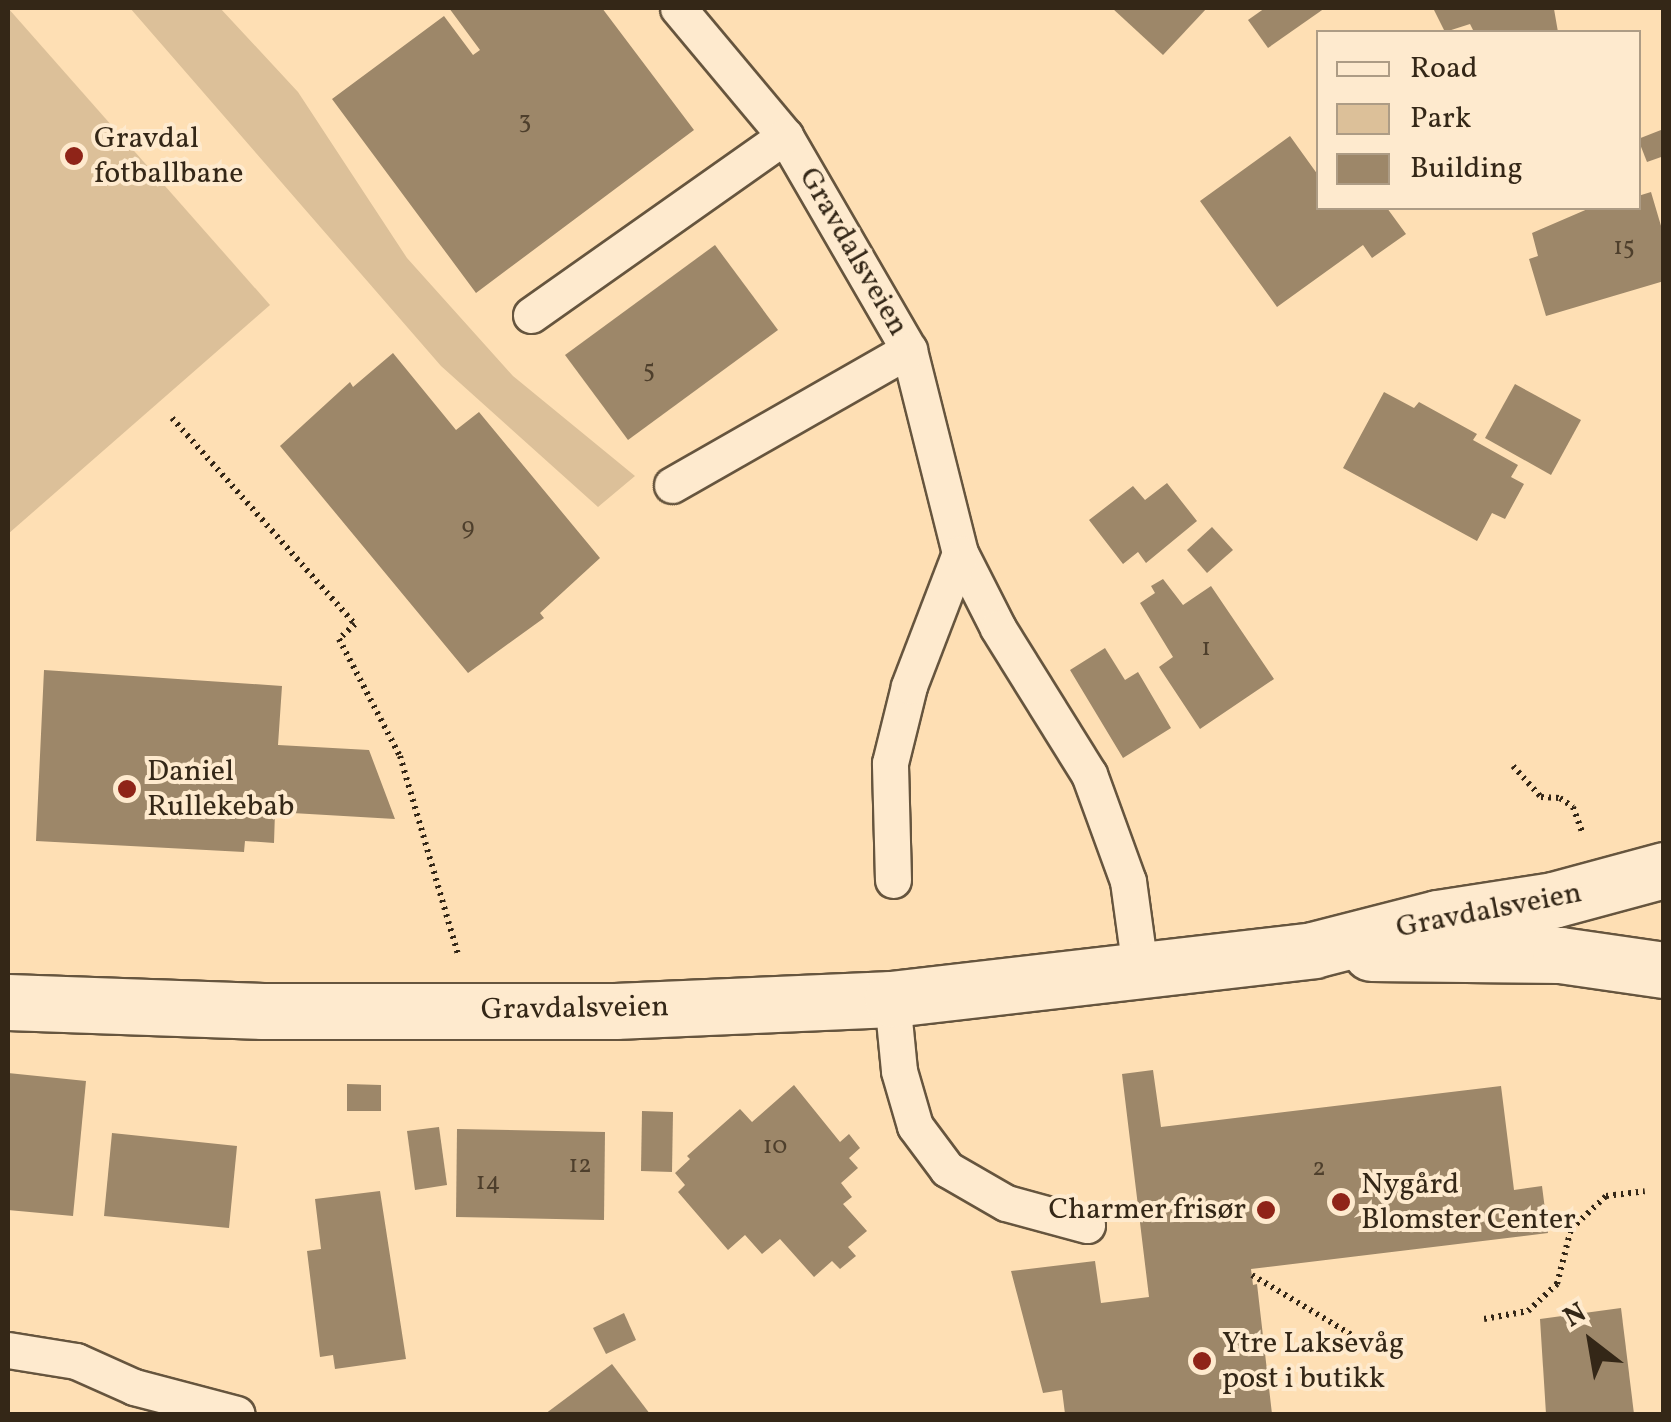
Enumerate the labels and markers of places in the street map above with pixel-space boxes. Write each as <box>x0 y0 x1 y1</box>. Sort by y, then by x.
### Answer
place label: Gravdal fotballbane <box>94 121 244 192</box>
marker: Gravdal fotballbane <box>63 145 85 167</box>
place label: Daniel Rullekebab <box>147 754 294 824</box>
marker: Daniel Rullekebab <box>116 778 138 800</box>
place label: Nygård Blomster Center <box>1361 1167 1576 1238</box>
marker: Nygård Blomster Center <box>1330 1191 1352 1213</box>
place label: Charmer frisør <box>1048 1192 1246 1228</box>
marker: Charmer frisør <box>1255 1199 1277 1221</box>
place label: Ytre Laksevåg post i butikk <box>1222 1326 1404 1396</box>
marker: Ytre Laksevåg post i butikk <box>1191 1350 1213 1372</box>

